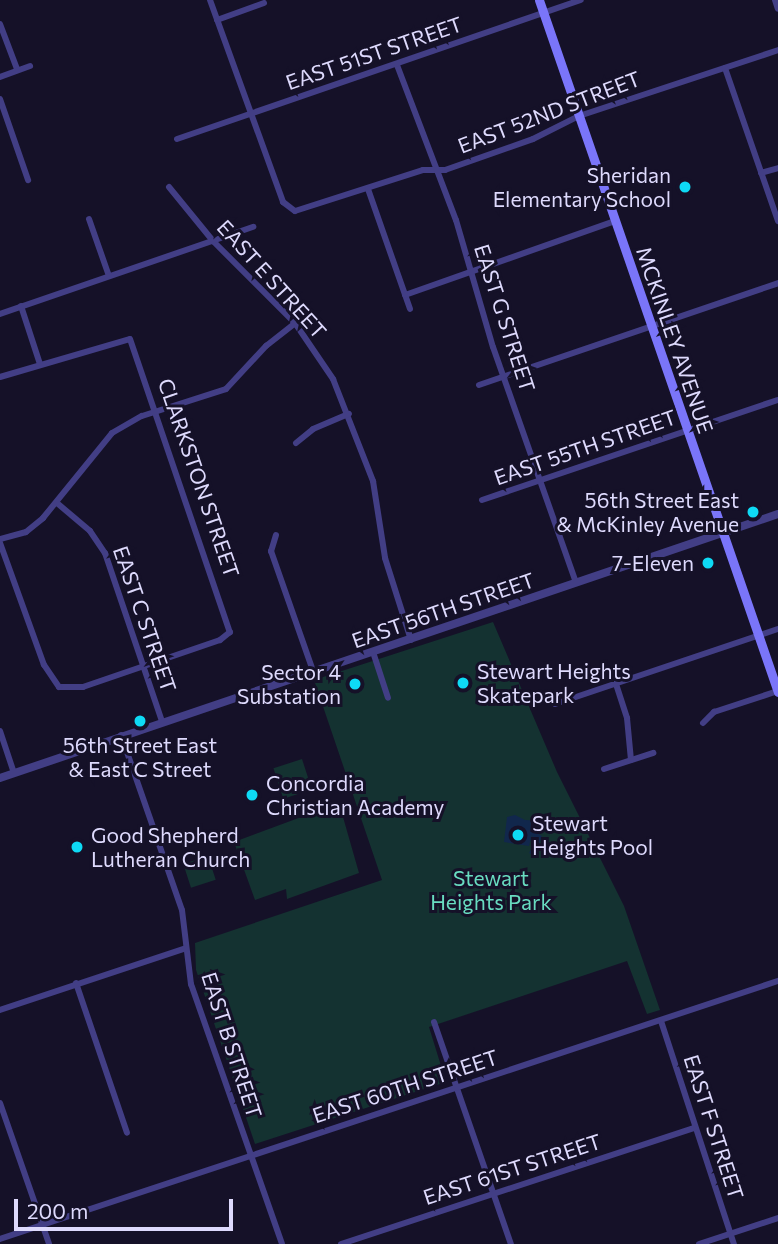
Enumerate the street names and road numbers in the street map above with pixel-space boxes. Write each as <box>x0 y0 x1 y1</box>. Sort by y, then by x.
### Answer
street label: EAST 51ST STREET <box>282 11 466 95</box>
street label: EAST 52ND STREET <box>454 66 644 158</box>
street label: EAST E STREET <box>212 214 332 344</box>
street label: EAST G STREET <box>469 241 541 395</box>
street label: MCKINLEY AVENUE <box>631 243 719 437</box>
street label: CLARKSTON STREET <box>153 375 245 581</box>
street label: EAST 55TH STREET <box>490 404 680 490</box>
street label: EAST C STREET <box>108 543 182 695</box>
street label: EAST 56TH STREET <box>348 567 538 653</box>
street label: EAST B STREET <box>197 969 267 1121</box>
street label: EAST 60TH STREET <box>309 1044 501 1128</box>
street label: EAST F STREET <box>679 1052 749 1202</box>
street label: EAST 61ST STREET <box>420 1128 604 1210</box>

